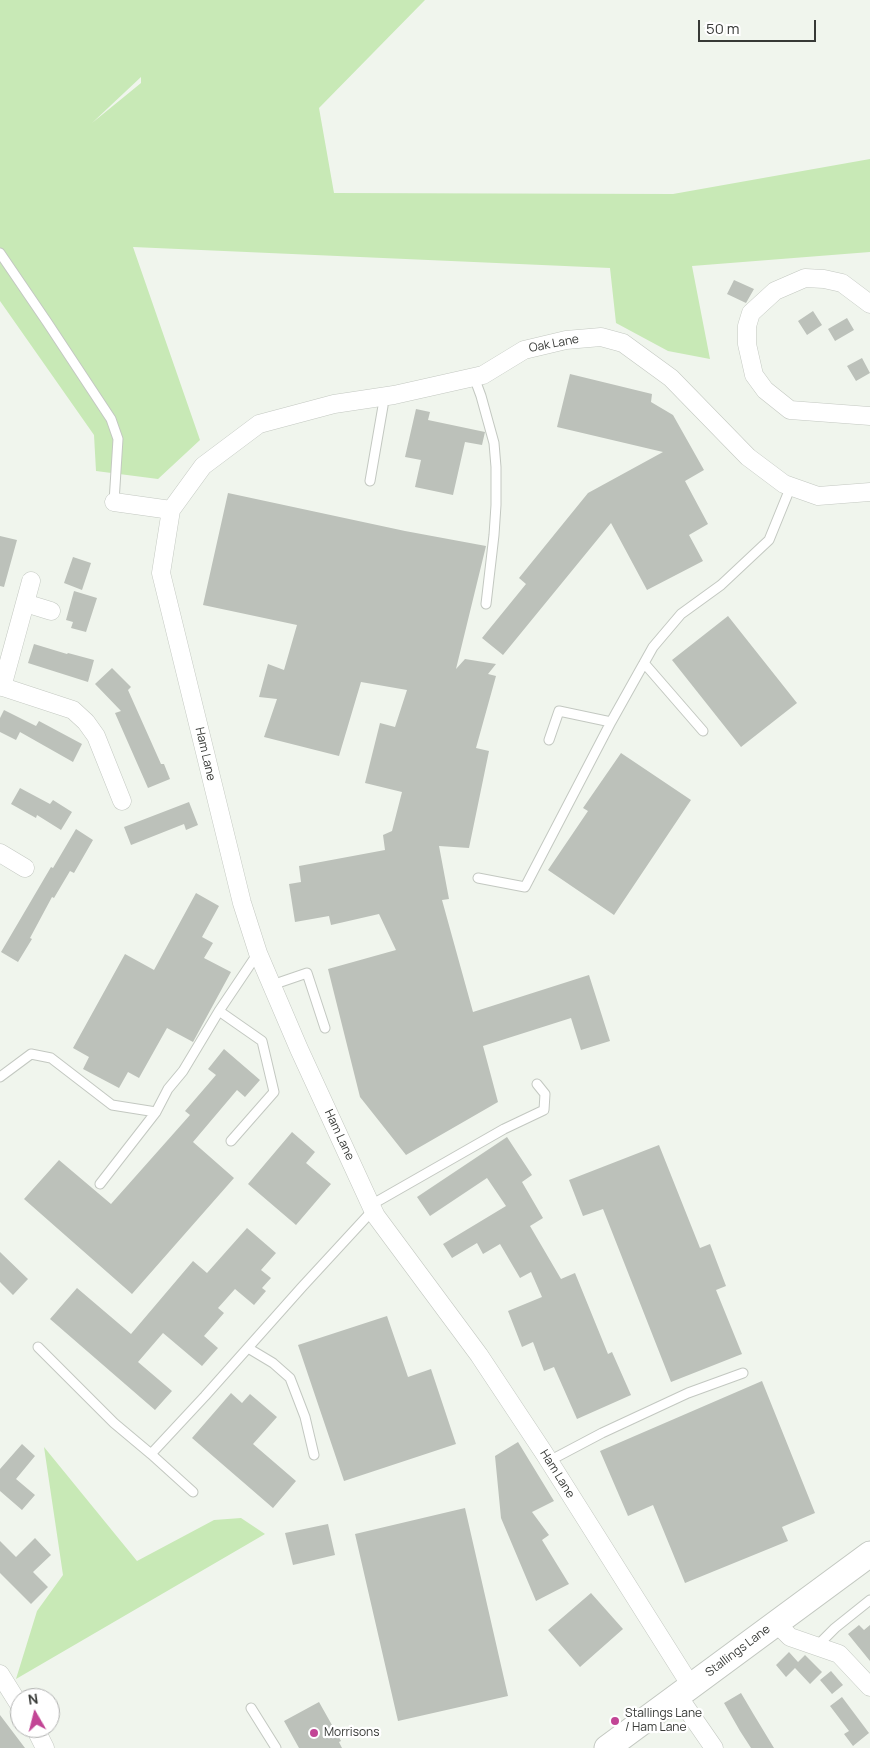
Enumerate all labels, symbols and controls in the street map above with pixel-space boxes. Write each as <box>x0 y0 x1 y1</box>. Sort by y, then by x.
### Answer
scale bar <box>700 10 818 42</box>
text: 50 m <box>706 18 740 39</box>
street label: Oak Lane <box>528 332 580 356</box>
street label: Ham Lane <box>192 726 218 782</box>
street label: Ham Lane <box>321 1107 357 1163</box>
street label: Ham Lane <box>536 1447 578 1501</box>
street label: Stallings Lane <box>703 1622 773 1680</box>
north arrow <box>10 1688 60 1738</box>
text: N <box>27 1689 39 1709</box>
place label: Stallings Lane / Ham Lane <box>625 1707 702 1735</box>
marker: Stallings Lane / Ham Lane <box>609 1715 621 1727</box>
place label: Morrisons <box>324 1726 379 1740</box>
marker: Morrisons <box>308 1727 320 1739</box>

